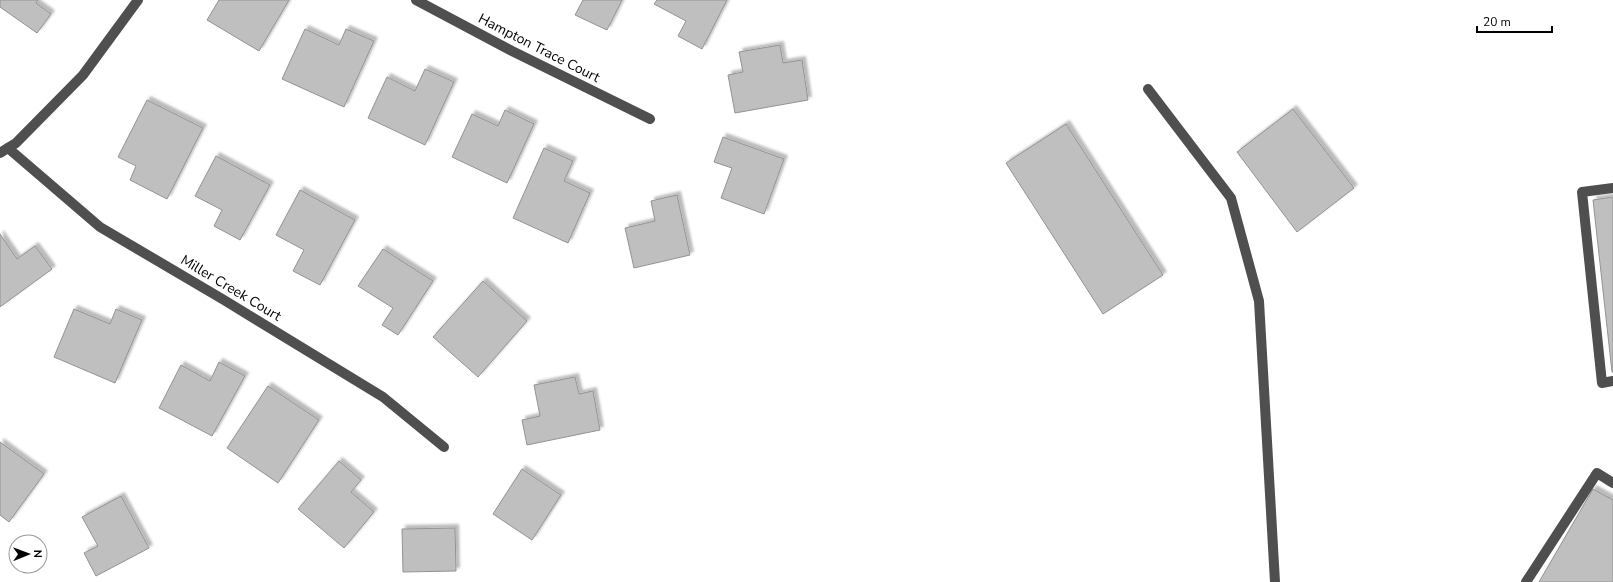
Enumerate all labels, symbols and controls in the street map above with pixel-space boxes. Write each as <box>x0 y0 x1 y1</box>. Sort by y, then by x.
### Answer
scale bar <box>1477 8 1552 34</box>
street label: Hampton Trace Court <box>475 9 603 87</box>
text: 20 m <box>1483 14 1511 30</box>
street label: Miller Creek Court <box>177 250 285 326</box>
north arrow <box>8 534 48 574</box>
text: N <box>30 550 45 558</box>

